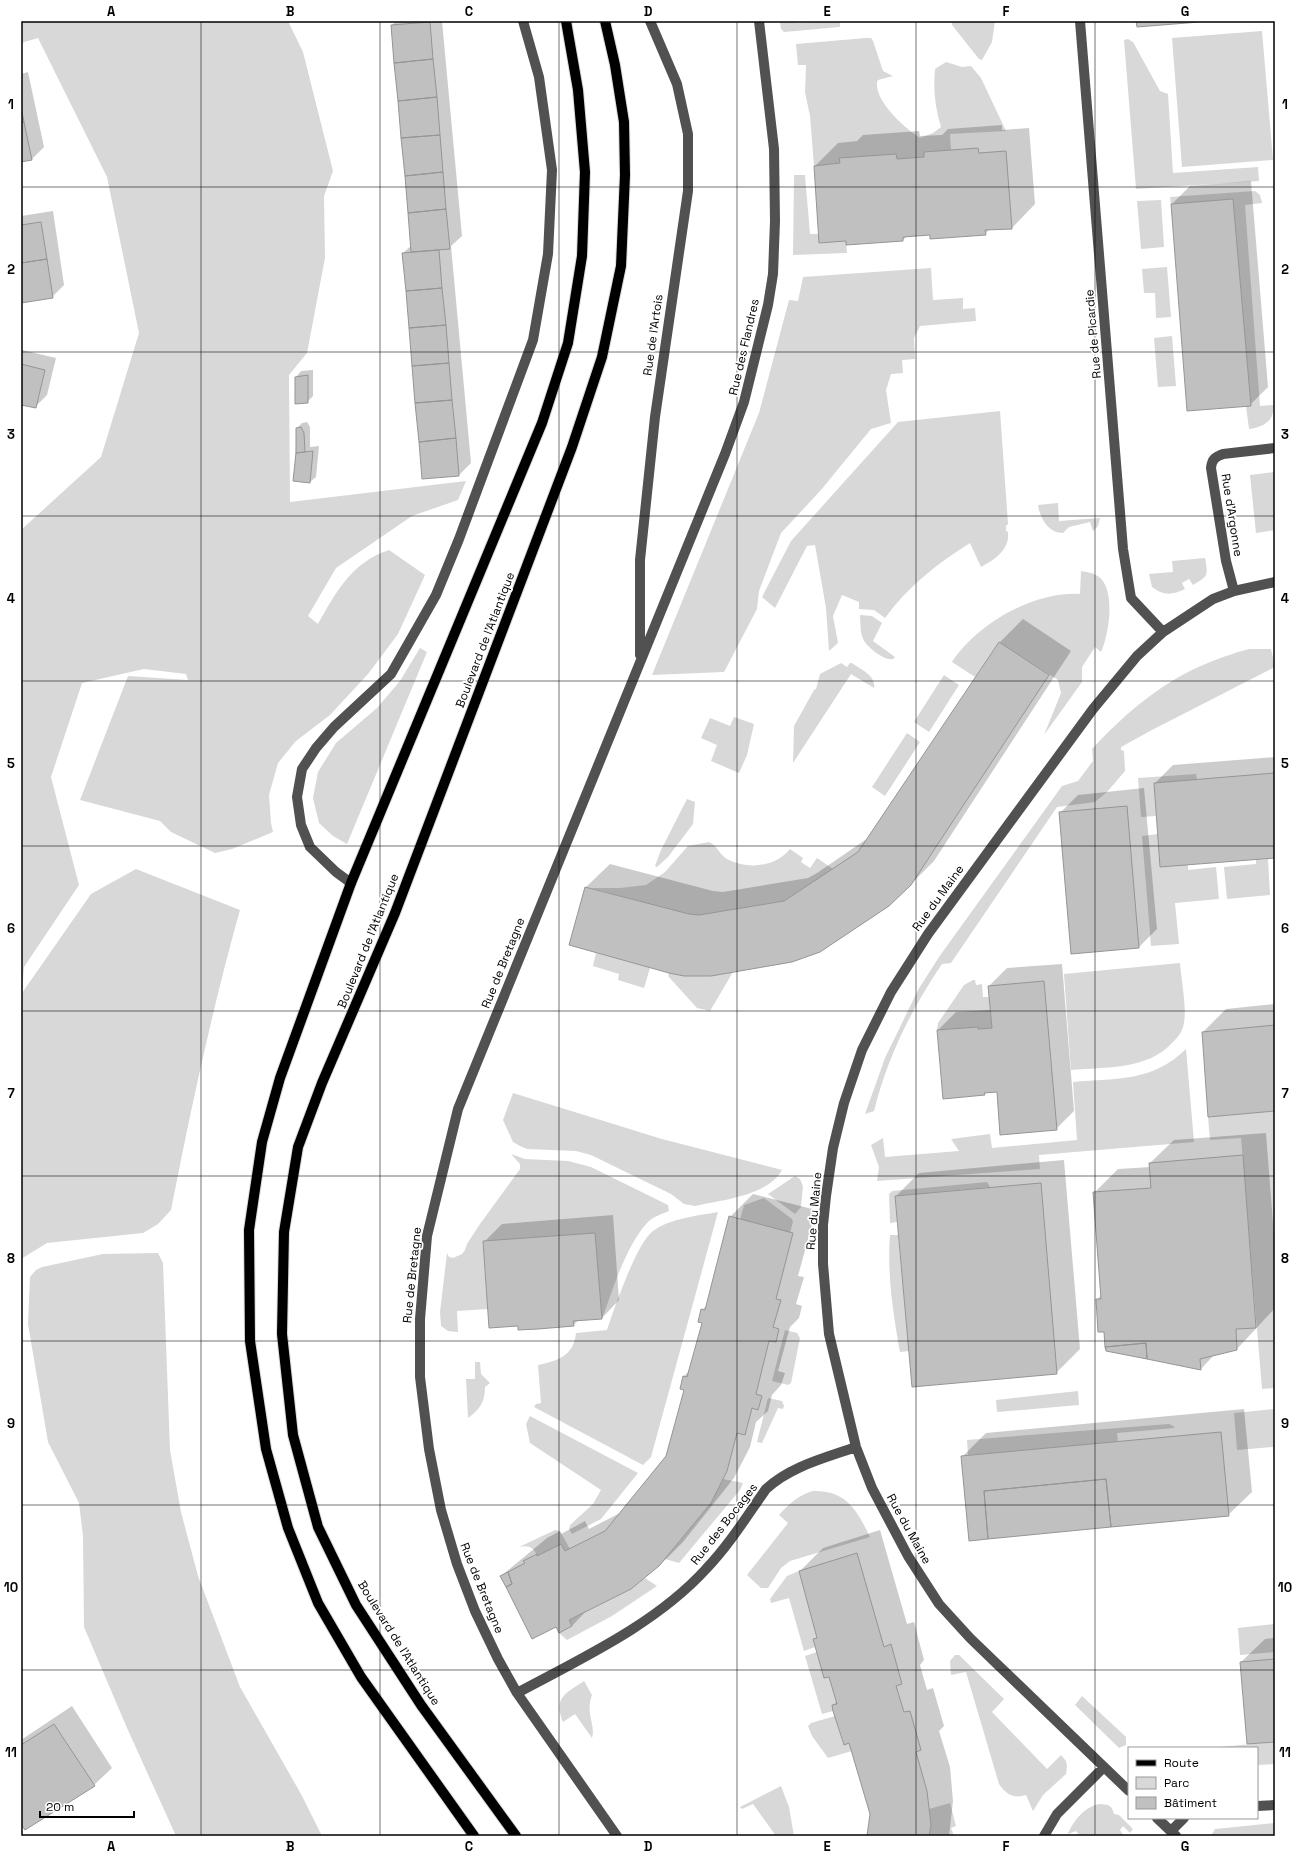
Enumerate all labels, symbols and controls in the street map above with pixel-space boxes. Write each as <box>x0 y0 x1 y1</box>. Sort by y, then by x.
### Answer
text: A <box>107 3 116 20</box>
text: B <box>286 3 295 20</box>
text: C <box>465 3 473 20</box>
text: D <box>644 3 653 20</box>
text: E <box>823 3 831 20</box>
text: F <box>1003 3 1010 20</box>
text: G <box>1181 3 1189 20</box>
text: 1 <box>8 96 14 113</box>
text: 1 <box>1282 96 1288 113</box>
text: 2 <box>7 261 15 278</box>
text: 2 <box>1281 261 1289 278</box>
street label: Rue de Picardie <box>1081 289 1105 379</box>
street label: Rue de l'Artois <box>639 293 667 377</box>
street label: Rue des Flandres <box>725 297 763 397</box>
text: 3 <box>7 426 15 443</box>
text: 3 <box>1281 426 1289 443</box>
street label: Rue d'Argonne <box>1218 472 1246 558</box>
street label: Boulevard de l'Atlantique <box>452 570 518 710</box>
text: 4 <box>7 590 15 607</box>
text: 4 <box>1281 590 1289 607</box>
text: 5 <box>7 755 15 772</box>
text: 5 <box>1281 755 1289 772</box>
street label: Rue du Maine <box>909 862 967 934</box>
street label: Boulevard de l'Atlantique <box>334 871 402 1011</box>
street label: Rue de Bretagne <box>478 915 528 1011</box>
text: 6 <box>7 920 15 937</box>
text: 6 <box>1281 920 1289 937</box>
text: 7 <box>7 1085 15 1102</box>
text: 7 <box>1281 1085 1289 1102</box>
street label: Rue du Maine <box>803 1171 825 1251</box>
street label: Rue de Bretagne <box>399 1226 425 1324</box>
text: 8 <box>7 1250 15 1267</box>
text: 8 <box>1281 1250 1289 1267</box>
text: 9 <box>7 1415 15 1432</box>
text: 9 <box>1281 1415 1289 1432</box>
street label: Rue des Bocages <box>687 1480 761 1568</box>
street label: Rue du Maine <box>883 1491 935 1567</box>
street label: Rue de Bretagne <box>457 1540 507 1636</box>
street label: Boulevard de l'Atlantique <box>354 1578 444 1708</box>
text: 10 <box>4 1579 18 1596</box>
text: 10 <box>1278 1579 1292 1596</box>
text: 11 <box>5 1744 17 1761</box>
text: 11 <box>1279 1744 1291 1761</box>
legend <box>1128 1747 1258 1819</box>
text: Route <box>1164 1755 1199 1771</box>
text: Parc <box>1164 1775 1189 1791</box>
scale bar <box>40 1793 134 1819</box>
text: Bâtiment <box>1164 1795 1217 1811</box>
text: 20 m <box>46 1799 74 1815</box>
text: A <box>107 1838 116 1855</box>
text: B <box>286 1838 295 1855</box>
text: C <box>465 1838 473 1855</box>
text: D <box>644 1838 653 1855</box>
text: E <box>823 1838 831 1855</box>
text: F <box>1003 1838 1010 1855</box>
text: G <box>1181 1838 1189 1855</box>

